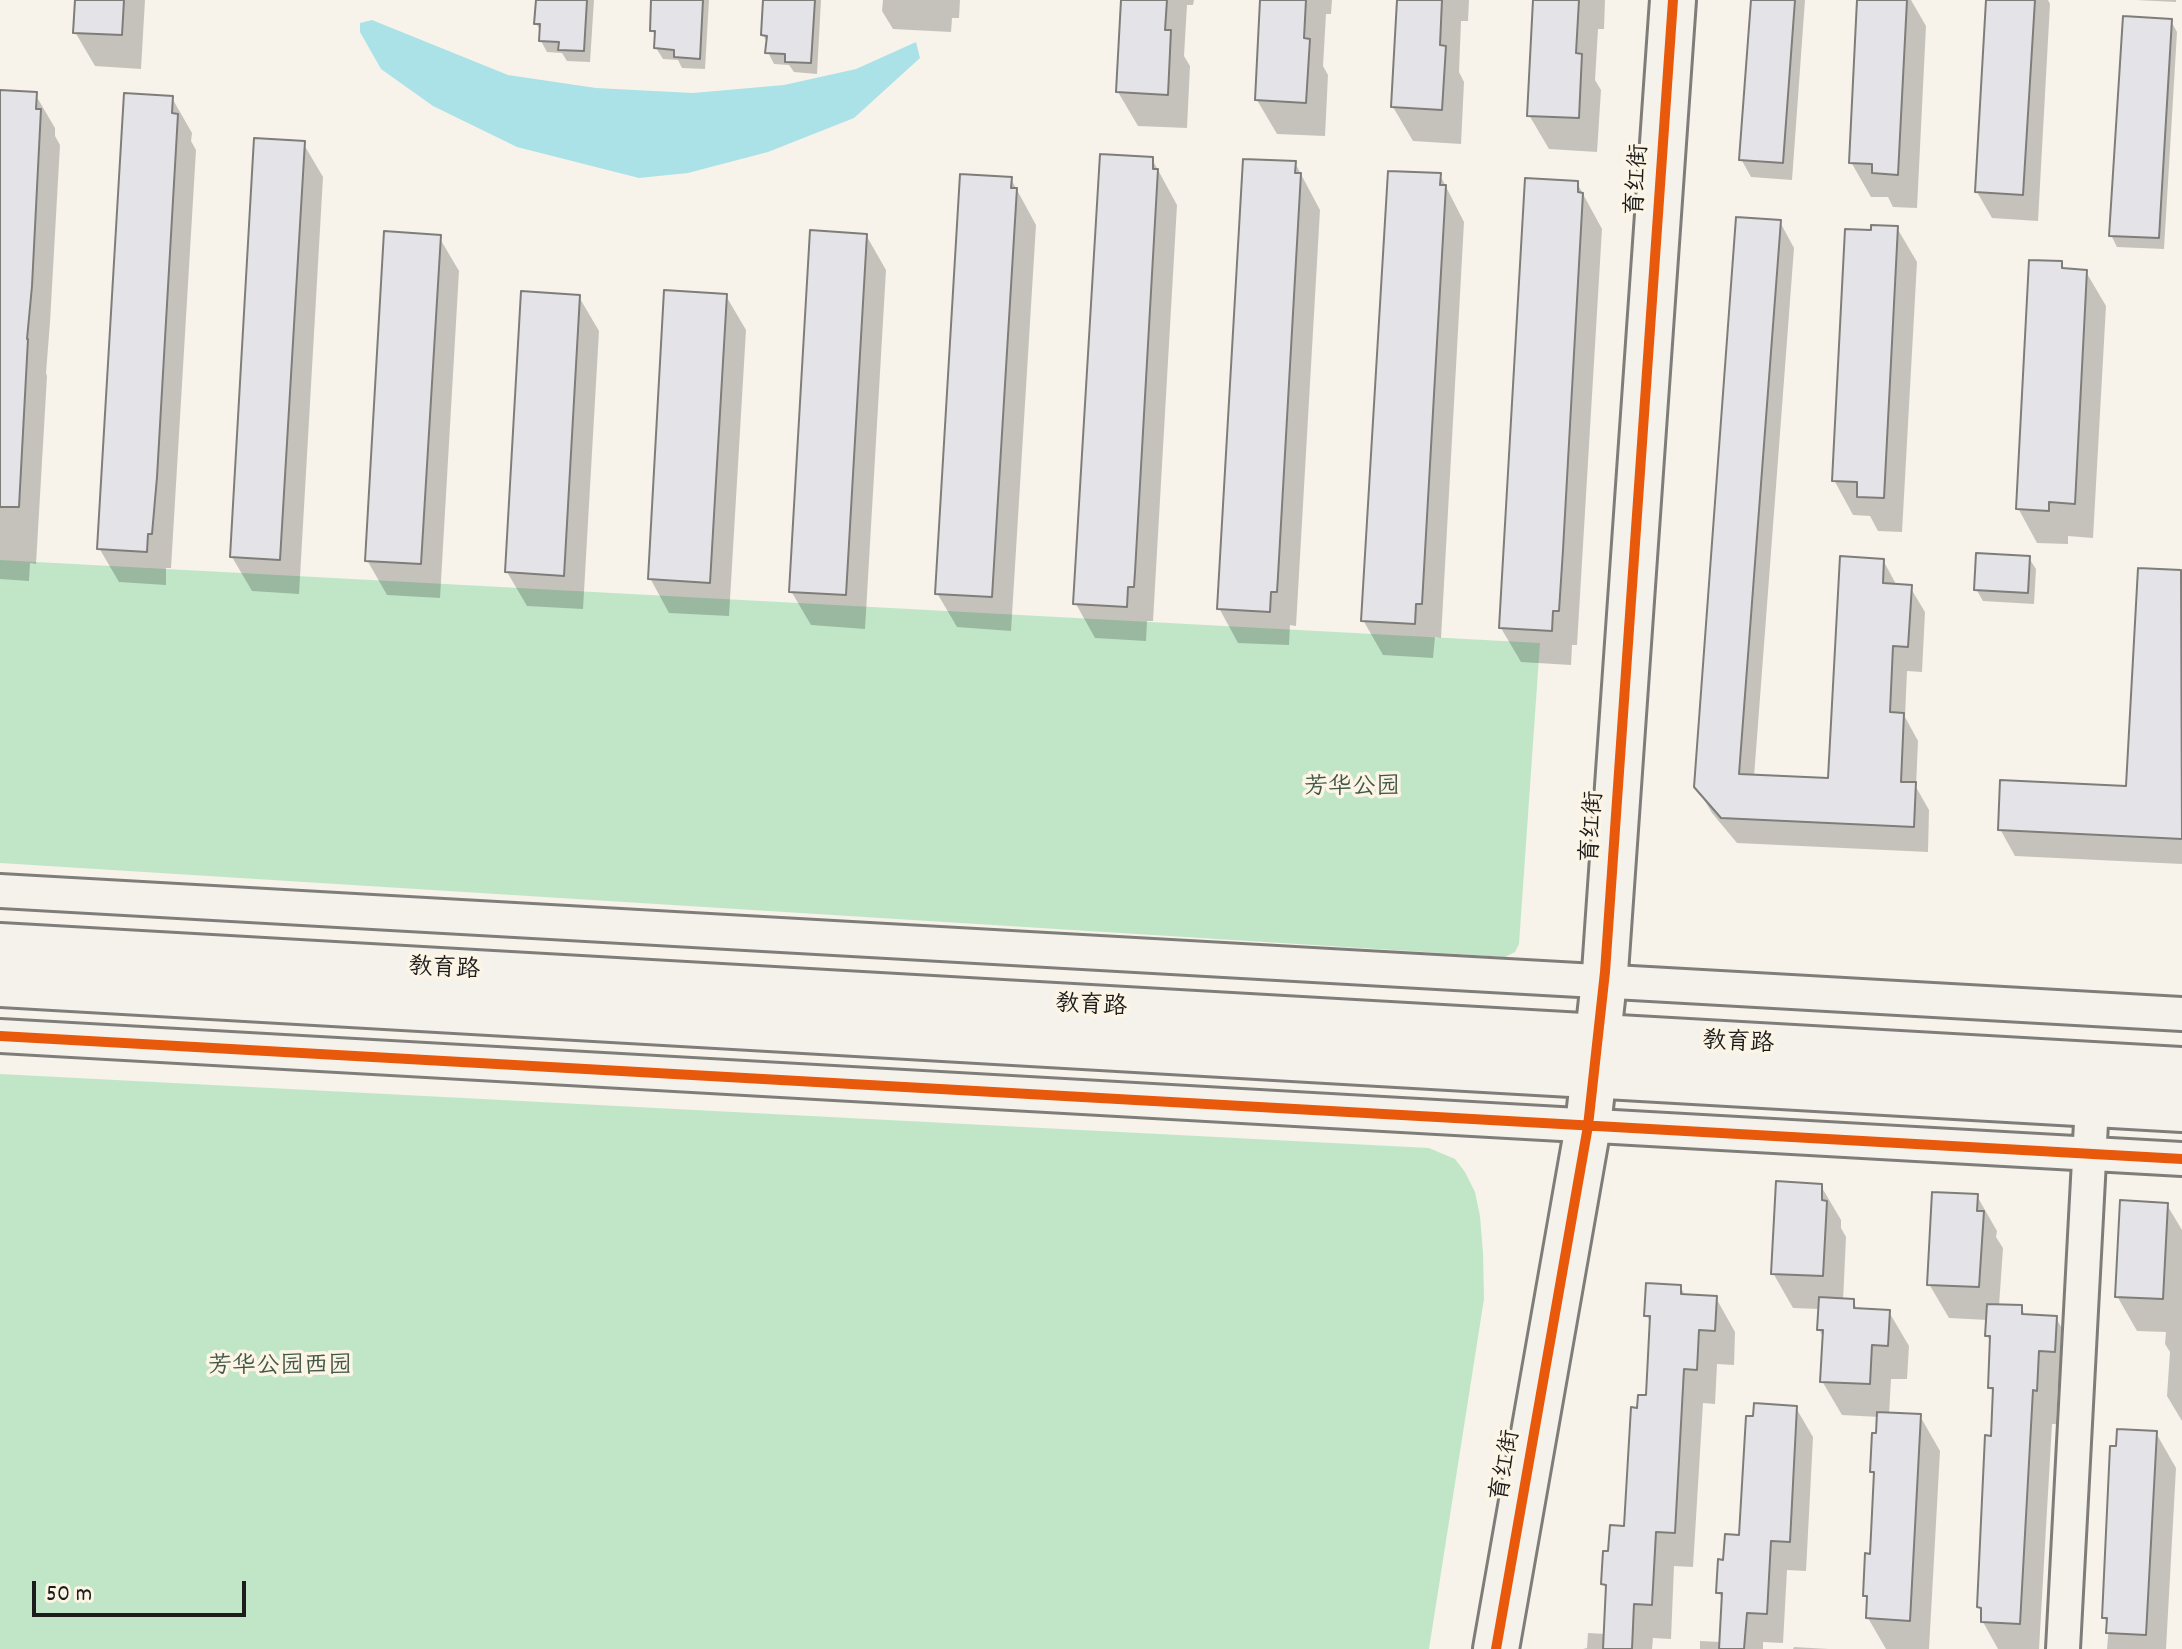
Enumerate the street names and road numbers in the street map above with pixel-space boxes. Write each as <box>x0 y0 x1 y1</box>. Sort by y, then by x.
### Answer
street label: 育红街 <box>1623 143 1657 217</box>
street label: 育红街 <box>1578 790 1612 864</box>
street label: 教育路 <box>407 955 481 987</box>
street label: 教育路 <box>1054 992 1128 1024</box>
street label: 教育路 <box>1701 1029 1775 1061</box>
street label: 育红街 <box>1488 1428 1528 1504</box>

